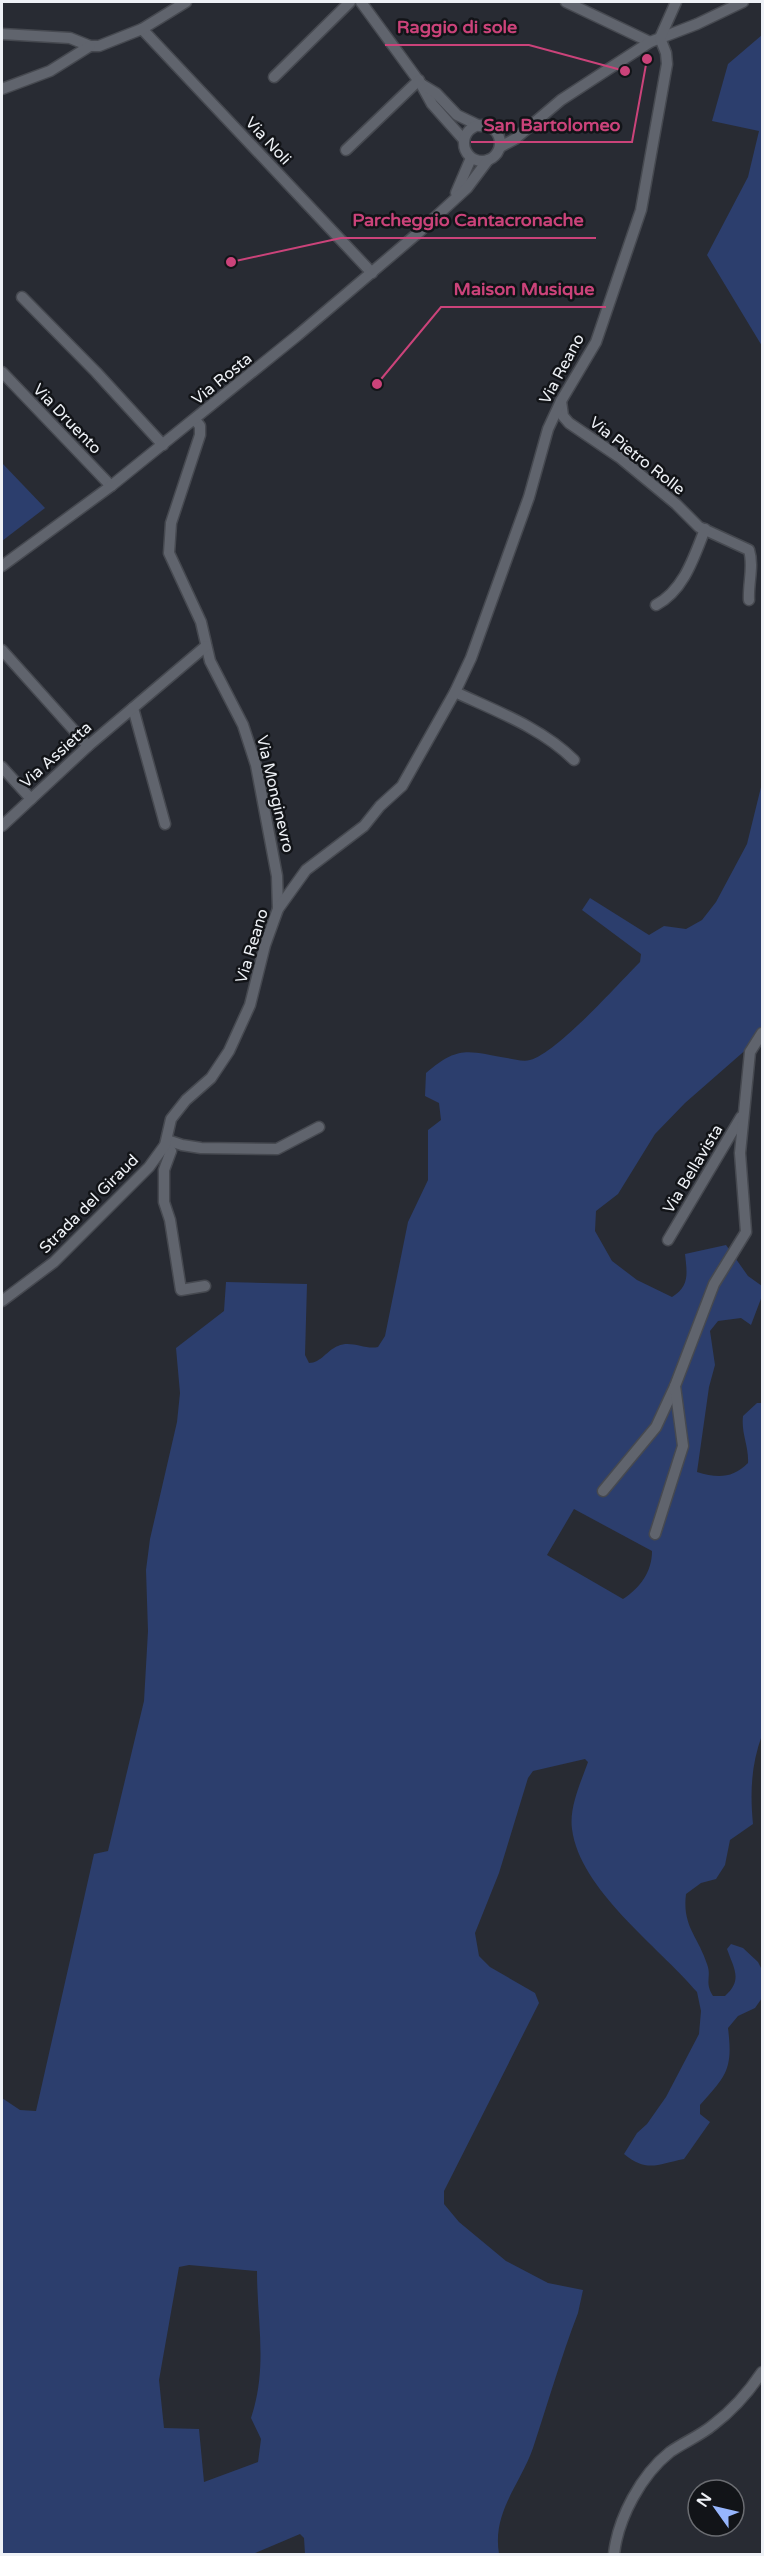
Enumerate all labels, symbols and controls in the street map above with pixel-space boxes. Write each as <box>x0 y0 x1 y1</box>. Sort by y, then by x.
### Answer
callout: Raggio di sole <box>385 9 529 45</box>
text: Raggio di sole <box>397 16 517 38</box>
callout: San Bartolomeo <box>471 106 632 142</box>
street label: Via Noli <box>241 113 295 169</box>
text: San Bartolomeo <box>483 114 621 136</box>
callout: Parcheggio Cantacronache <box>341 202 596 238</box>
text: Parcheggio Cantacronache <box>352 209 584 231</box>
callout: Maison Musique <box>441 271 606 307</box>
text: Maison Musique <box>454 278 594 300</box>
street label: Via Reano <box>535 330 589 408</box>
street label: Via Rosta <box>188 349 256 409</box>
street label: Via Druento <box>28 380 106 458</box>
street label: Via Pietro Rolle <box>585 412 689 500</box>
street label: Via Assietta <box>16 718 96 792</box>
street label: Via Monginevro <box>252 733 298 855</box>
street label: Via Reano <box>231 906 273 986</box>
street label: Via Bellavista <box>659 1121 727 1217</box>
street label: Strada del Giraud <box>35 1150 143 1258</box>
north arrow <box>686 2478 746 2538</box>
text: N <box>693 2489 716 2511</box>

